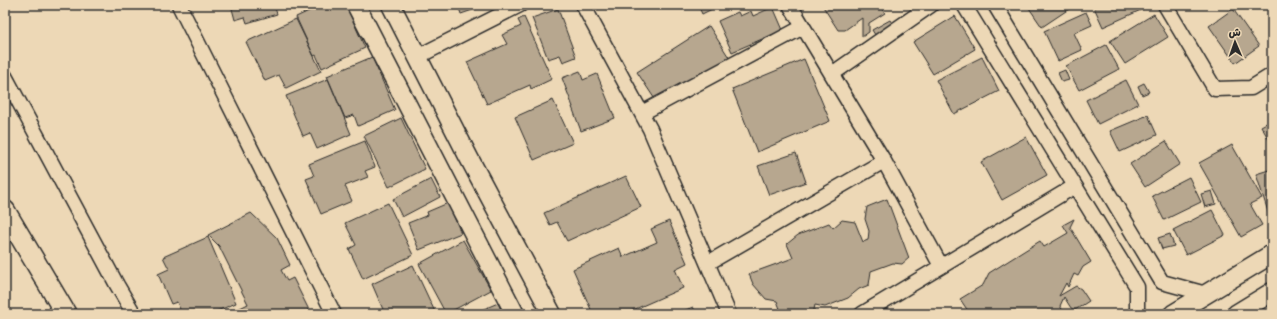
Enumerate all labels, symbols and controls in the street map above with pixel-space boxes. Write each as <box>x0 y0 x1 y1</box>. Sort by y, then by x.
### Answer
north arrow <box>1215 22 1255 62</box>
text: ش <box>1228 24 1241 39</box>

